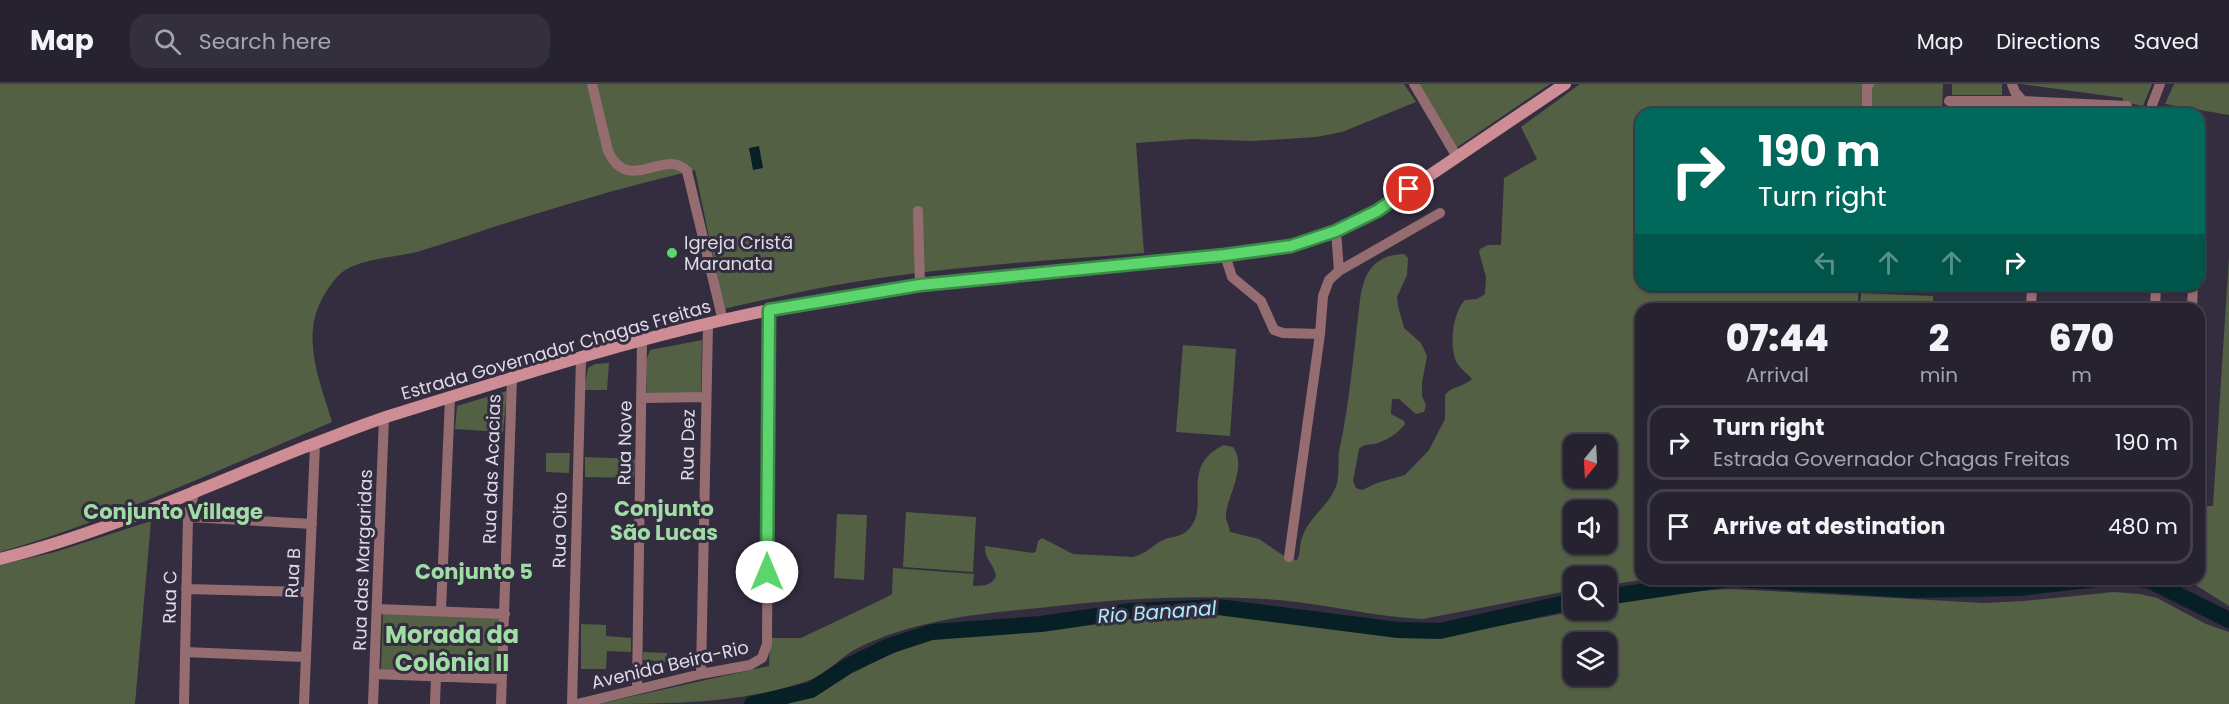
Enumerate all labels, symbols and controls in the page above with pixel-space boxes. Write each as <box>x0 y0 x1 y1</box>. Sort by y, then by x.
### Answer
search box <box>130 14 550 68</box>
text: Map <box>30 21 94 60</box>
icon: search <box>151 25 184 58</box>
text: Search here <box>199 26 331 57</box>
text: Map <box>1917 27 1963 56</box>
text: Directions <box>1996 27 2100 56</box>
text: Saved <box>2133 27 2199 56</box>
text: 190 m <box>1758 122 1880 181</box>
icon: right <box>1659 132 1737 210</box>
pin <box>1383 163 1434 214</box>
icon: arrive <box>1392 172 1425 205</box>
text: Turn right <box>1758 178 1887 215</box>
place label: Igreja Cristã Maranata <box>684 230 793 276</box>
marker: Igreja Cristã Maranata <box>665 246 679 260</box>
icon: left <box>1809 246 1842 279</box>
icon: ahead <box>1872 246 1905 279</box>
icon: ahead <box>1935 246 1968 279</box>
icon: right <box>1998 246 2031 279</box>
street label: Estrada Governador Chagas Freitas <box>398 293 714 406</box>
text: 07:44 <box>1726 313 1829 364</box>
text: 2 <box>1929 313 1949 364</box>
text: 670 <box>2049 313 2114 364</box>
text: Arrival <box>1746 361 1809 389</box>
text: min <box>1920 361 1958 389</box>
text: m <box>2071 361 2092 389</box>
street label: Rua das Acacias <box>476 394 507 544</box>
street label: Rua Nove <box>611 400 638 486</box>
street label: Rua Dez <box>674 409 701 481</box>
text: Turn right <box>1713 412 1824 443</box>
icon: right <box>1662 426 1695 459</box>
text: 190 m <box>2115 427 2178 458</box>
north arrow <box>1563 434 1617 488</box>
map controls <box>1563 434 1617 686</box>
text: Estrada Governador Chagas Freitas <box>1713 445 2070 473</box>
street label: Rua das Margaridas <box>347 469 378 651</box>
street label: Rua Oito <box>546 492 573 568</box>
district label: Conjunto São Lucas <box>610 494 718 547</box>
district label: Conjunto Village <box>83 497 263 526</box>
button: sound <box>1563 500 1617 554</box>
icon: arrive <box>1662 510 1695 543</box>
text: Arrive at destination <box>1713 511 1945 542</box>
text: 480 m <box>2108 511 2178 542</box>
position arrow <box>735 540 799 604</box>
street label: Rua B <box>279 547 306 599</box>
district label: Conjunto 5 <box>415 557 533 586</box>
button: search <box>1563 566 1617 620</box>
street label: Rua C <box>157 570 182 624</box>
water label: Rio Bananal <box>1097 594 1217 630</box>
district label: Morada da Colônia II <box>385 618 519 679</box>
button: layers <box>1563 632 1617 686</box>
street label: Avenida Beira-Rio <box>589 634 751 695</box>

